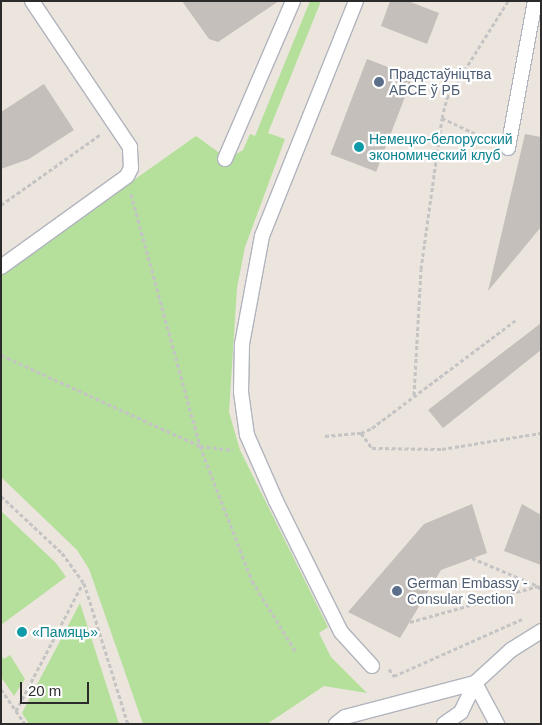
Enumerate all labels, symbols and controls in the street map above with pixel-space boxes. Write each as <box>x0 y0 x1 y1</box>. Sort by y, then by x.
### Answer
place label: Прадстаўніцтва АБСЕ ў РБ <box>389 66 491 98</box>
marker: Прадстаўніцтва АБСЕ ў РБ <box>373 76 385 88</box>
place label: Немецко-белорусский экономический клуб <box>369 131 513 164</box>
marker: Немецко-белорусский экономический клуб <box>353 141 365 153</box>
place label: German Embassy - Consular Section <box>407 575 528 608</box>
marker: German Embassy - Consular Section <box>391 585 403 597</box>
place label: «Памяць» <box>32 624 98 640</box>
marker: «Памяць» <box>16 626 28 638</box>
scale bar <box>22 672 91 704</box>
text: 20 m <box>28 682 61 699</box>

